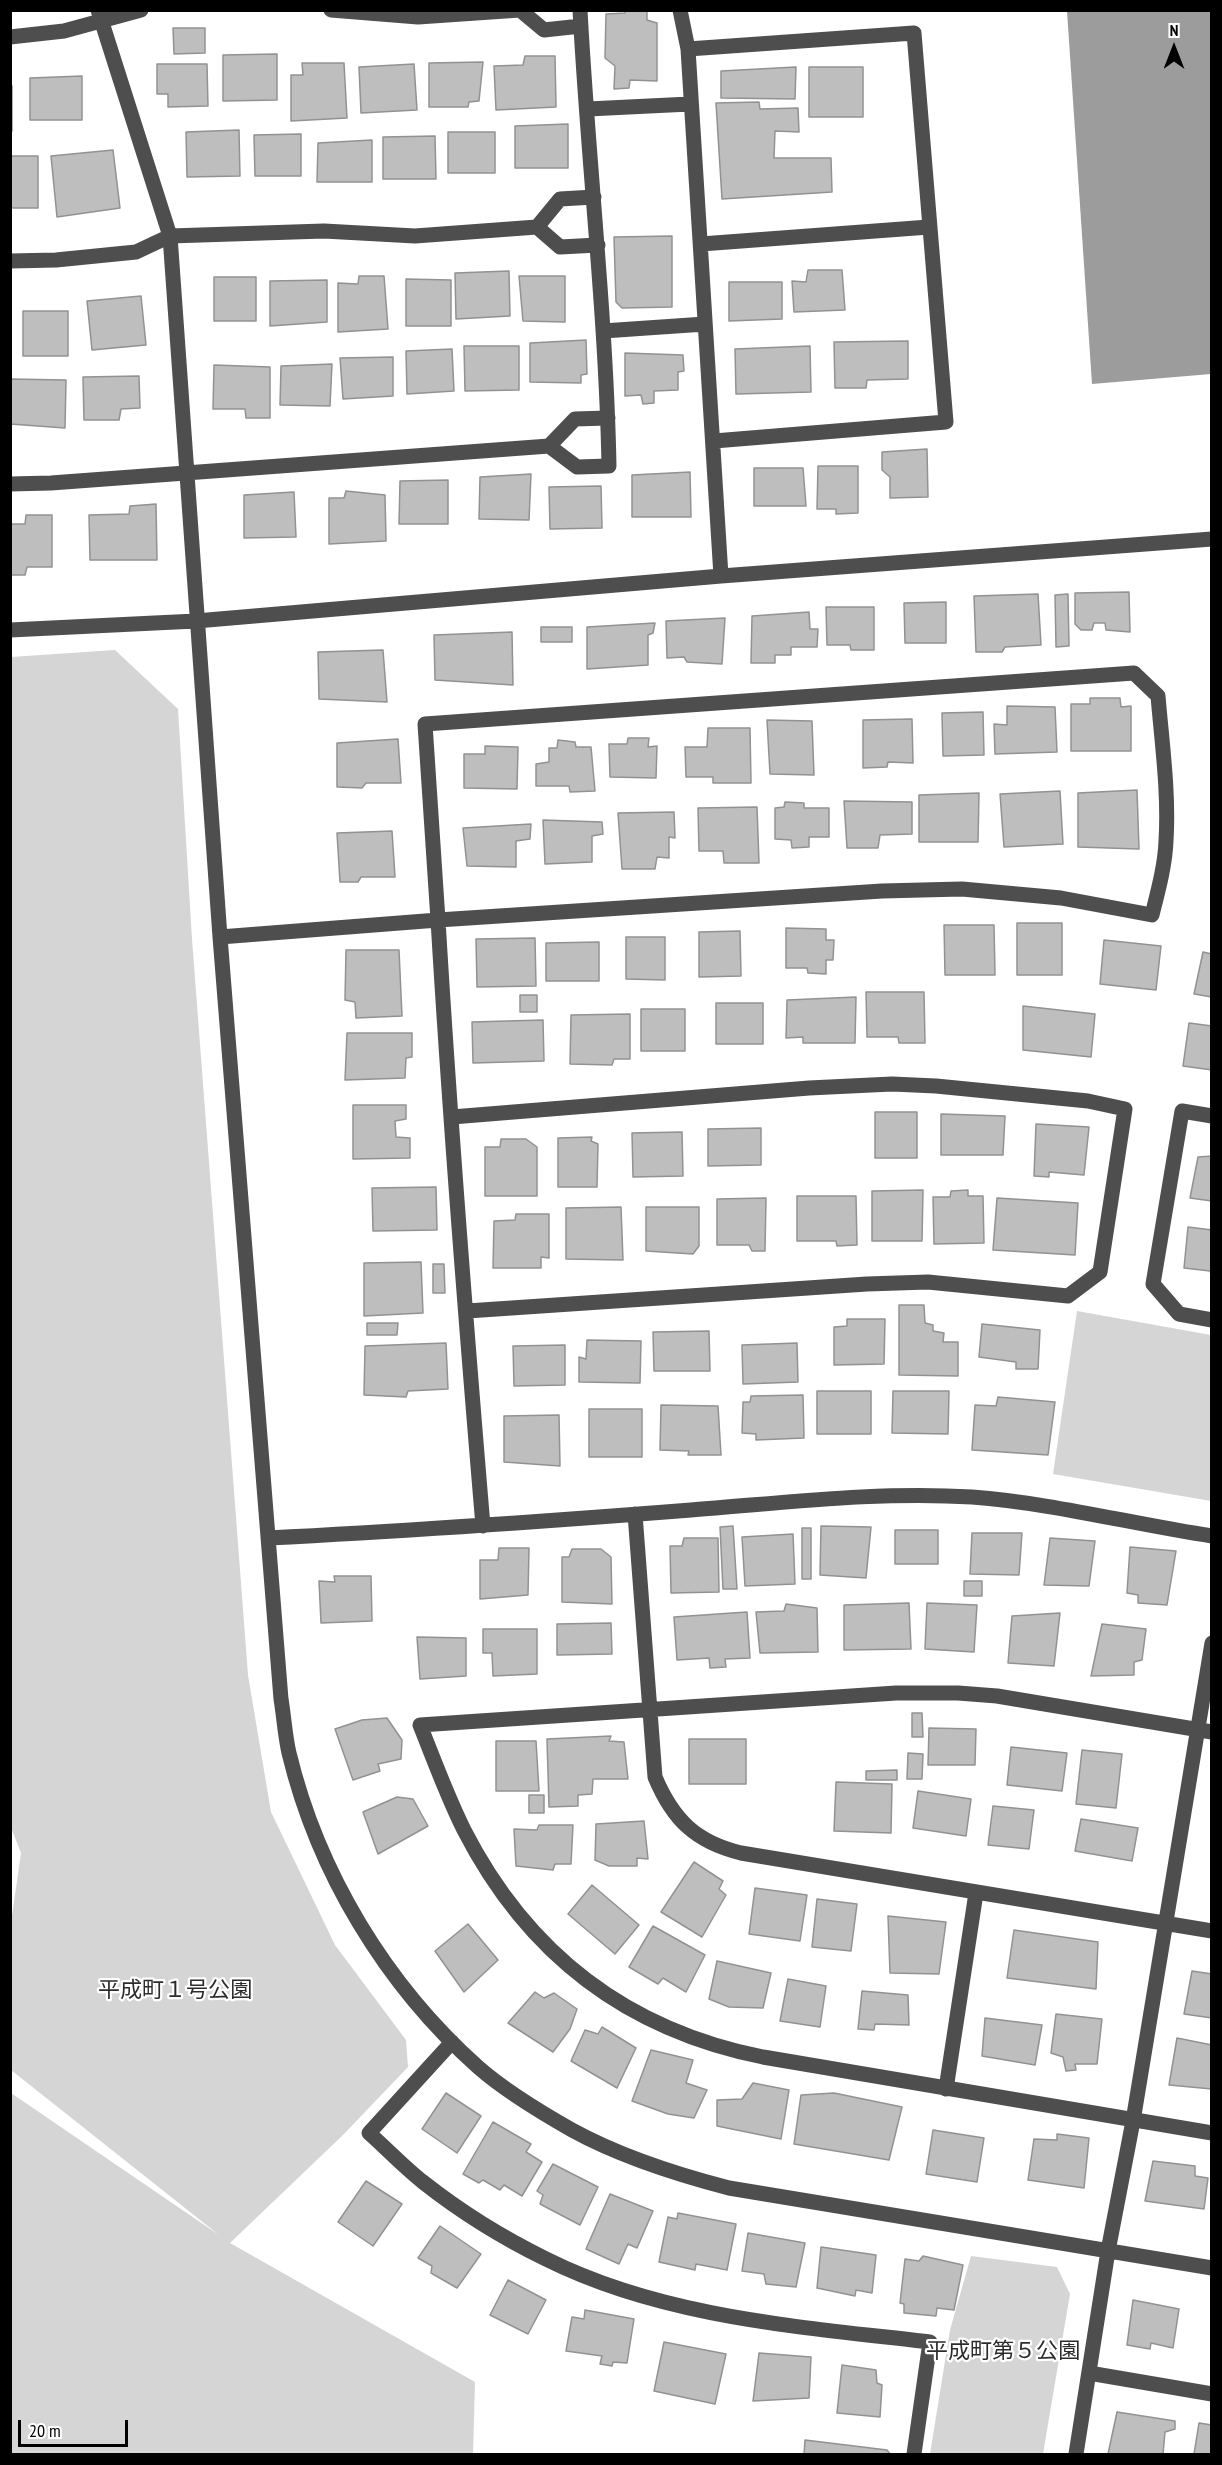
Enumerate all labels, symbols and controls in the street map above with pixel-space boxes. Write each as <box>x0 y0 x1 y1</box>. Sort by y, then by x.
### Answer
north arrow <box>1144 18 1204 78</box>
text: N <box>1170 20 1178 40</box>
park label: 平成町１号公園 <box>98 1978 252 2004</box>
park label: 平成町第５公園 <box>926 2339 1080 2365</box>
scale bar <box>21 2408 130 2446</box>
text: 20 m <box>29 2419 61 2442</box>

